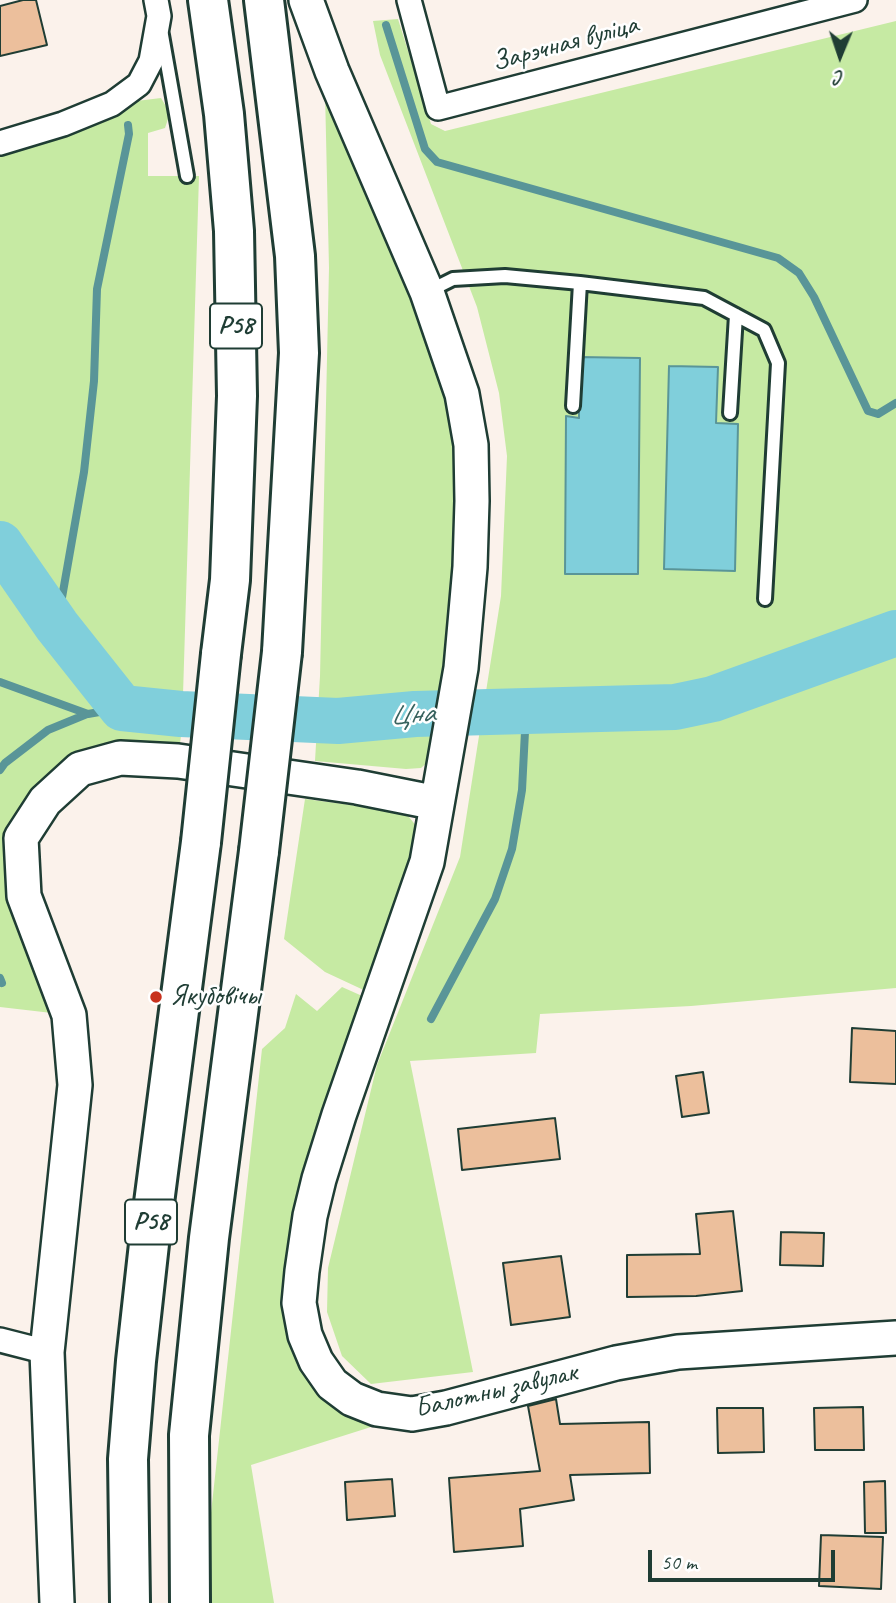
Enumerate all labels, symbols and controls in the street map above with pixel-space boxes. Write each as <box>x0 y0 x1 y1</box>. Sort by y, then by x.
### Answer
street label: Зарэчная вуліца <box>488 8 642 80</box>
north arrow <box>805 21 875 91</box>
text: С <box>834 65 844 89</box>
road number: Р58 <box>210 304 262 348</box>
water label: Цна <box>388 695 436 735</box>
place label: Якубовічы <box>170 980 260 1014</box>
marker: Якубовічы <box>148 989 164 1005</box>
road number: Р58 <box>125 1200 177 1245</box>
street label: Балотны завулак <box>412 1356 580 1426</box>
scale bar <box>651 1536 838 1580</box>
text: 50 m <box>661 1549 697 1575</box>

